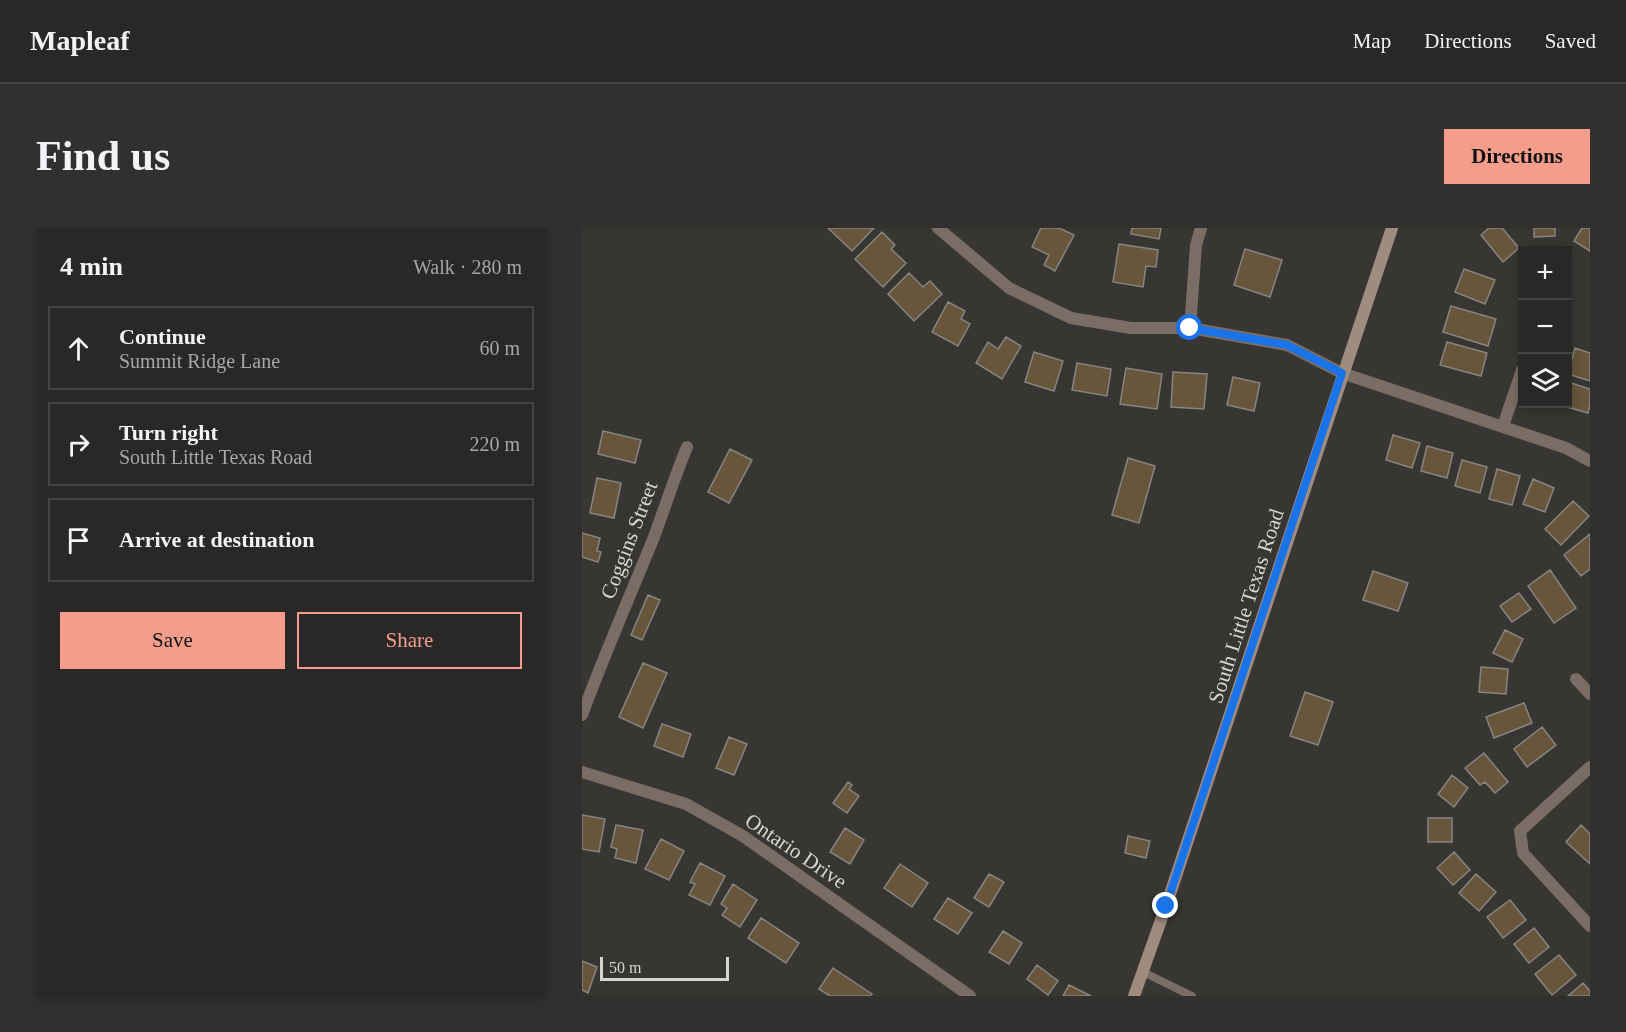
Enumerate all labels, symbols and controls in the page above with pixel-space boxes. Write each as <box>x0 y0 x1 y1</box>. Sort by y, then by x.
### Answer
text: Mapleaf <box>30 25 130 56</box>
text: Map <box>1353 29 1391 53</box>
text: Directions <box>1424 29 1512 53</box>
text: Saved <box>1545 29 1596 53</box>
button: Directions <box>1444 129 1590 184</box>
text: Find us <box>36 133 170 179</box>
map controls <box>1518 246 1572 408</box>
button: + <box>1518 246 1572 300</box>
text: 4 min <box>60 252 123 281</box>
text: Walk · 280 m <box>413 256 522 278</box>
button: − <box>1518 300 1572 354</box>
route start <box>1176 314 1202 340</box>
text: Continue <box>119 324 206 349</box>
icon: ahead <box>62 332 95 365</box>
text: 60 m <box>479 337 520 359</box>
text: Summit Ridge Lane <box>119 350 280 372</box>
button: layers <box>1518 354 1572 408</box>
text: Turn right <box>119 420 218 445</box>
icon: right <box>62 428 95 461</box>
text: 220 m <box>469 433 520 455</box>
text: South Little Texas Road <box>119 446 312 468</box>
street label: Coggins Street <box>596 478 663 602</box>
street label: South Little Texas Road <box>1203 505 1289 706</box>
icon: arrive <box>62 524 95 557</box>
text: Arrive at destination <box>119 527 315 552</box>
button: Save <box>60 612 285 669</box>
button: Share <box>297 612 522 669</box>
street label: Ontario Drive <box>741 808 851 894</box>
route end <box>1152 892 1178 918</box>
scale bar <box>600 954 729 982</box>
text: 50 m <box>609 959 641 976</box>

